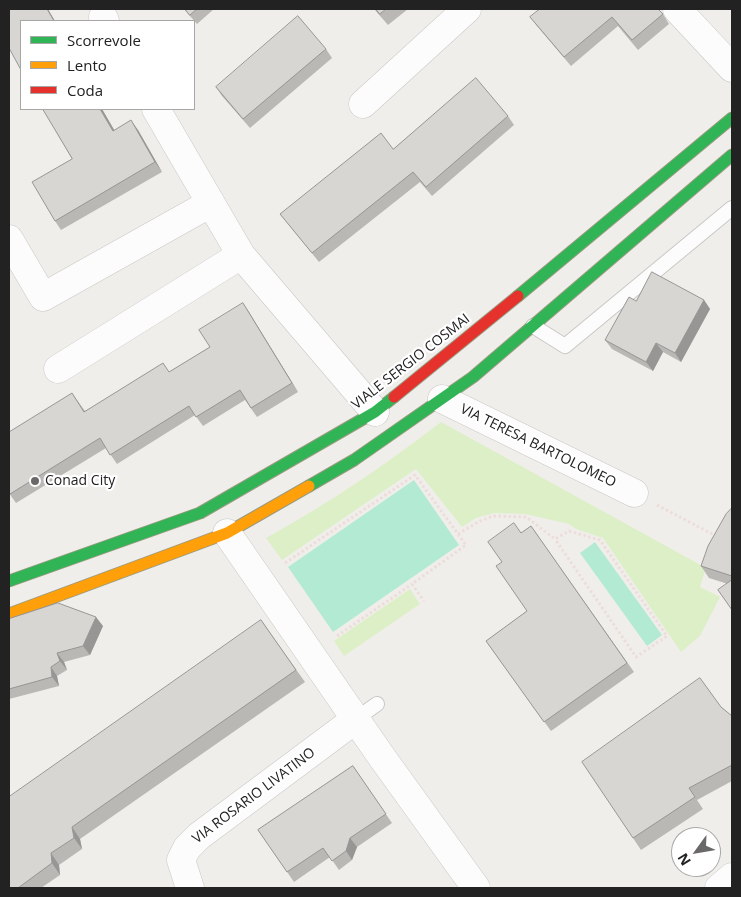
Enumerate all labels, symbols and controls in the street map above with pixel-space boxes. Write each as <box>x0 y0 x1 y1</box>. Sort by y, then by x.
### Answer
legend <box>20 20 195 110</box>
text: Scorrevole <box>67 30 141 50</box>
text: Lento <box>67 55 107 75</box>
text: Coda <box>67 80 103 100</box>
street label: VIALE SERGIO COSMAI <box>349 311 473 413</box>
street label: VIA TERESA BARTOLOMEO <box>457 401 619 491</box>
place label: Conad City <box>45 473 115 489</box>
marker: Conad City <box>29 475 41 487</box>
street label: VIA ROSARIO LIVATINO <box>189 744 319 848</box>
north arrow <box>671 827 721 877</box>
text: N <box>673 850 695 870</box>

